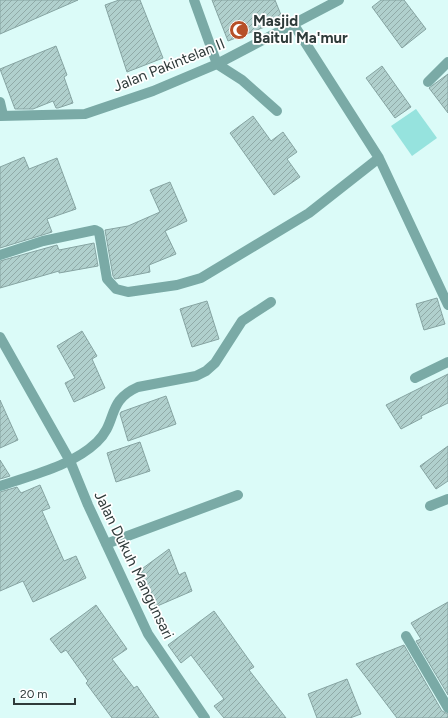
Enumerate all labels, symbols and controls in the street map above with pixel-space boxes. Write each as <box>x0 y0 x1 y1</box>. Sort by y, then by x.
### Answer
place label: Masjid Baitul Ma'mur <box>253 12 348 47</box>
mosque icon: Masjid Baitul Ma'mur <box>228 19 250 41</box>
street label: Jalan Pakintelan II <box>111 34 227 96</box>
street label: Jalan Dukuh Mangunsari <box>90 488 178 642</box>
scale bar <box>14 680 75 706</box>
text: 20 m <box>20 687 48 701</box>

